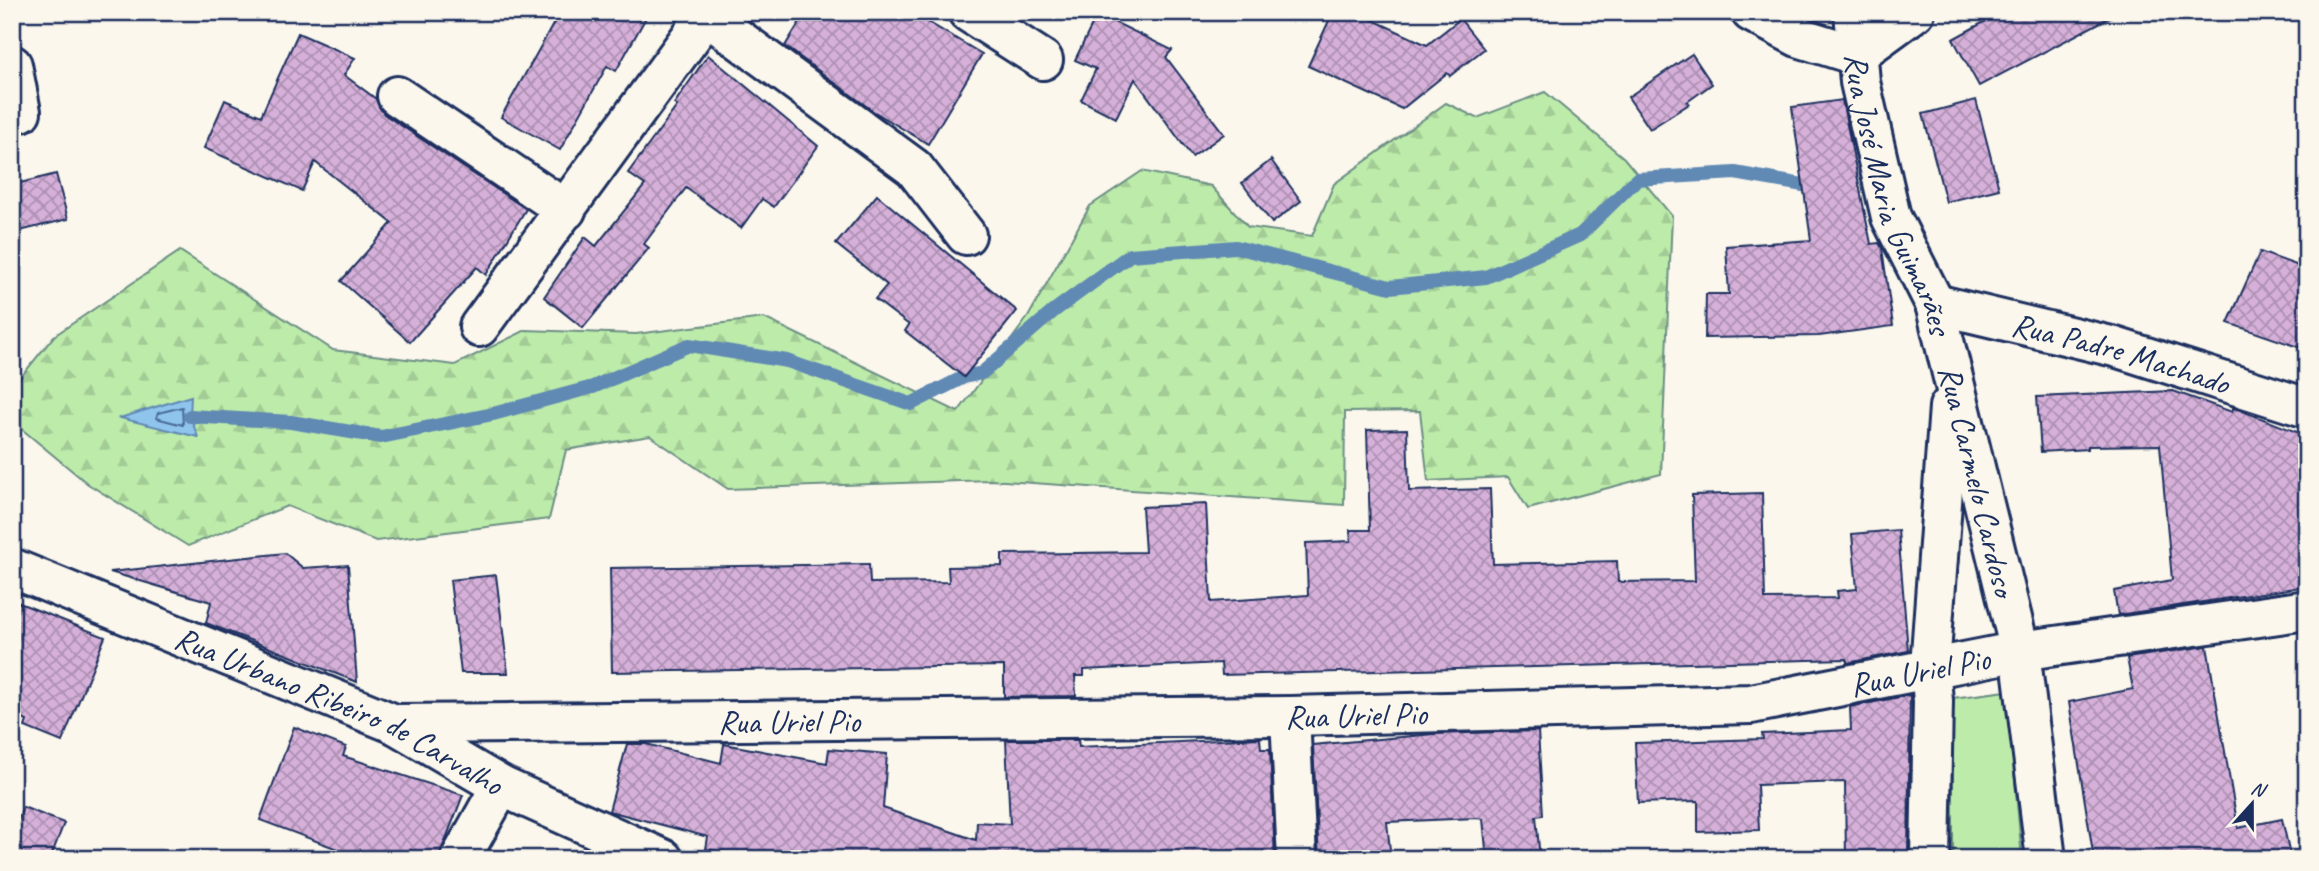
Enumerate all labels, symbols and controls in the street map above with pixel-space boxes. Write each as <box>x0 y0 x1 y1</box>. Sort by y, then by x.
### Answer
street label: Rua José Maria Guimarães <box>1836 52 1962 341</box>
street label: Rua Padre Machado <box>2008 303 2237 405</box>
street label: Rua Carmelo Cardoso <box>1929 361 2027 604</box>
street label: Rua Urbano Ribeiro de Carvalho <box>169 617 512 805</box>
street label: Rua Uriel Pio <box>1846 637 1995 706</box>
street label: Rua Uriel Pio <box>1284 692 1429 738</box>
street label: Rua Uriel Pio <box>718 700 861 743</box>
north arrow <box>2218 770 2288 840</box>
text: N <box>2248 776 2271 804</box>

